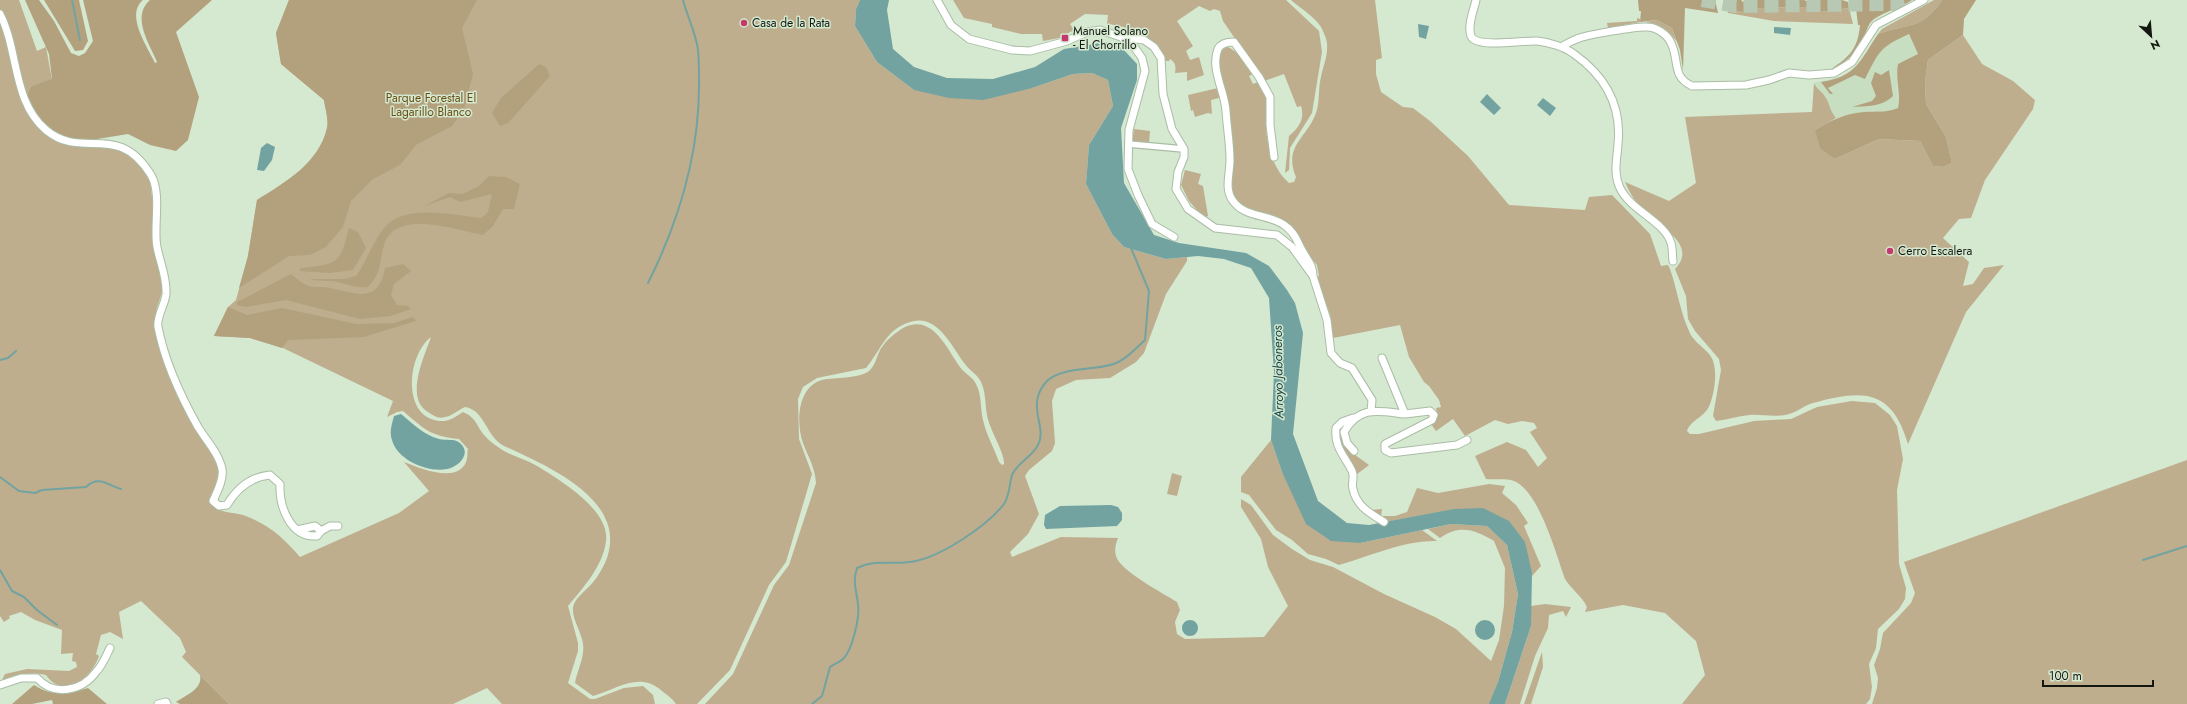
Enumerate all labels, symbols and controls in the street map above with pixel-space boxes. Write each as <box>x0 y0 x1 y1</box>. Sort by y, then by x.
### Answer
place label: Casa de la Rata <box>752 14 830 32</box>
north arrow <box>2131 16 2171 56</box>
marker: Casa de la Rata <box>739 18 749 28</box>
place label: Manuel Solano - El Chorrillo <box>1073 22 1149 54</box>
marker: Manuel Solano - El Chorrillo <box>1060 33 1070 43</box>
text: N <box>2148 36 2163 54</box>
park label: Parque Forestal El Lagarillo Blanco <box>386 89 476 121</box>
place label: Cerro Escalera <box>1898 242 1973 260</box>
marker: Cerro Escalera <box>1885 246 1895 256</box>
water label: Arroyo Jaboneros <box>1268 324 1288 420</box>
scale bar <box>2043 662 2153 688</box>
text: 100 m <box>2049 667 2082 685</box>

